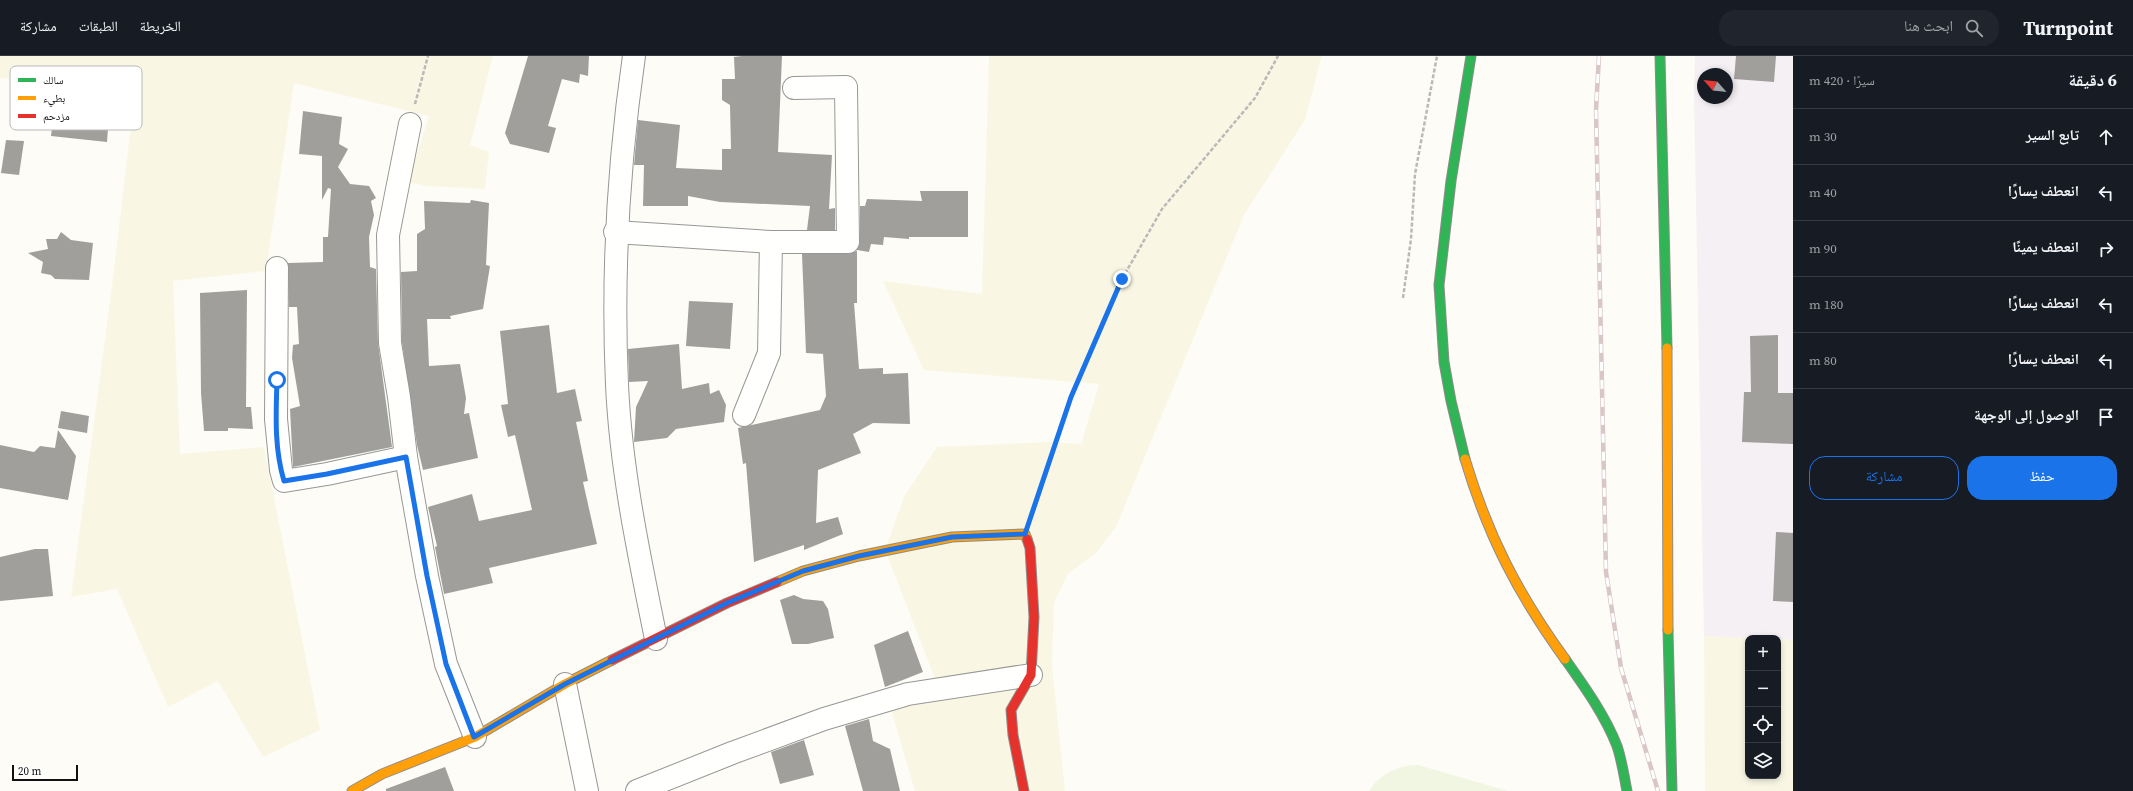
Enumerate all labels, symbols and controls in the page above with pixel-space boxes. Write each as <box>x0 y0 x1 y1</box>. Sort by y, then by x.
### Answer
search box <box>1719 10 1999 46</box>
text: ابحث هنا <box>1904 15 1953 36</box>
text: Turnpoint <box>2023 15 2113 41</box>
text: مشاركة <box>20 16 57 36</box>
text: الطبقات <box>79 16 118 36</box>
text: الخريطة <box>140 16 181 36</box>
icon: search <box>1963 17 1985 39</box>
legend <box>10 66 142 130</box>
north arrow <box>1697 68 1733 104</box>
text: 6 دقيقة <box>2068 68 2117 92</box>
text: سيرًا · 420 m <box>1809 72 1875 89</box>
text: سالك <box>43 73 63 88</box>
text: بطيء <box>43 91 65 107</box>
text: مزدحم <box>43 109 70 124</box>
text: تابع السير <box>2026 124 2079 145</box>
icon: ahead <box>2095 126 2117 148</box>
text: 30 m <box>1809 128 1837 145</box>
text: انعطف يسارًا <box>2008 180 2079 201</box>
icon: left <box>2095 182 2117 204</box>
text: 40 m <box>1809 184 1837 201</box>
text: انعطف يمينًا <box>2012 236 2079 257</box>
icon: right <box>2095 238 2117 260</box>
text: 90 m <box>1809 240 1837 257</box>
route end <box>1113 270 1131 288</box>
text: انعطف يسارًا <box>2008 292 2079 313</box>
icon: left <box>2095 294 2117 316</box>
text: 180 m <box>1809 296 1843 313</box>
text: انعطف يسارًا <box>2008 348 2079 369</box>
icon: left <box>2095 350 2117 372</box>
text: 80 m <box>1809 352 1837 369</box>
route start <box>268 371 286 389</box>
text: الوصول إلى الوجهة <box>1974 404 2079 425</box>
icon: arrive <box>2095 406 2117 428</box>
button: مشاركة <box>1809 456 1959 500</box>
button: حفظ <box>1967 456 2117 500</box>
map controls <box>1745 635 1781 779</box>
button: + <box>1745 635 1781 671</box>
button: − <box>1745 671 1781 707</box>
button: locate <box>1745 707 1781 743</box>
button: layers <box>1745 743 1781 779</box>
scale bar <box>12 763 78 782</box>
text: 20 m <box>18 764 41 779</box>

